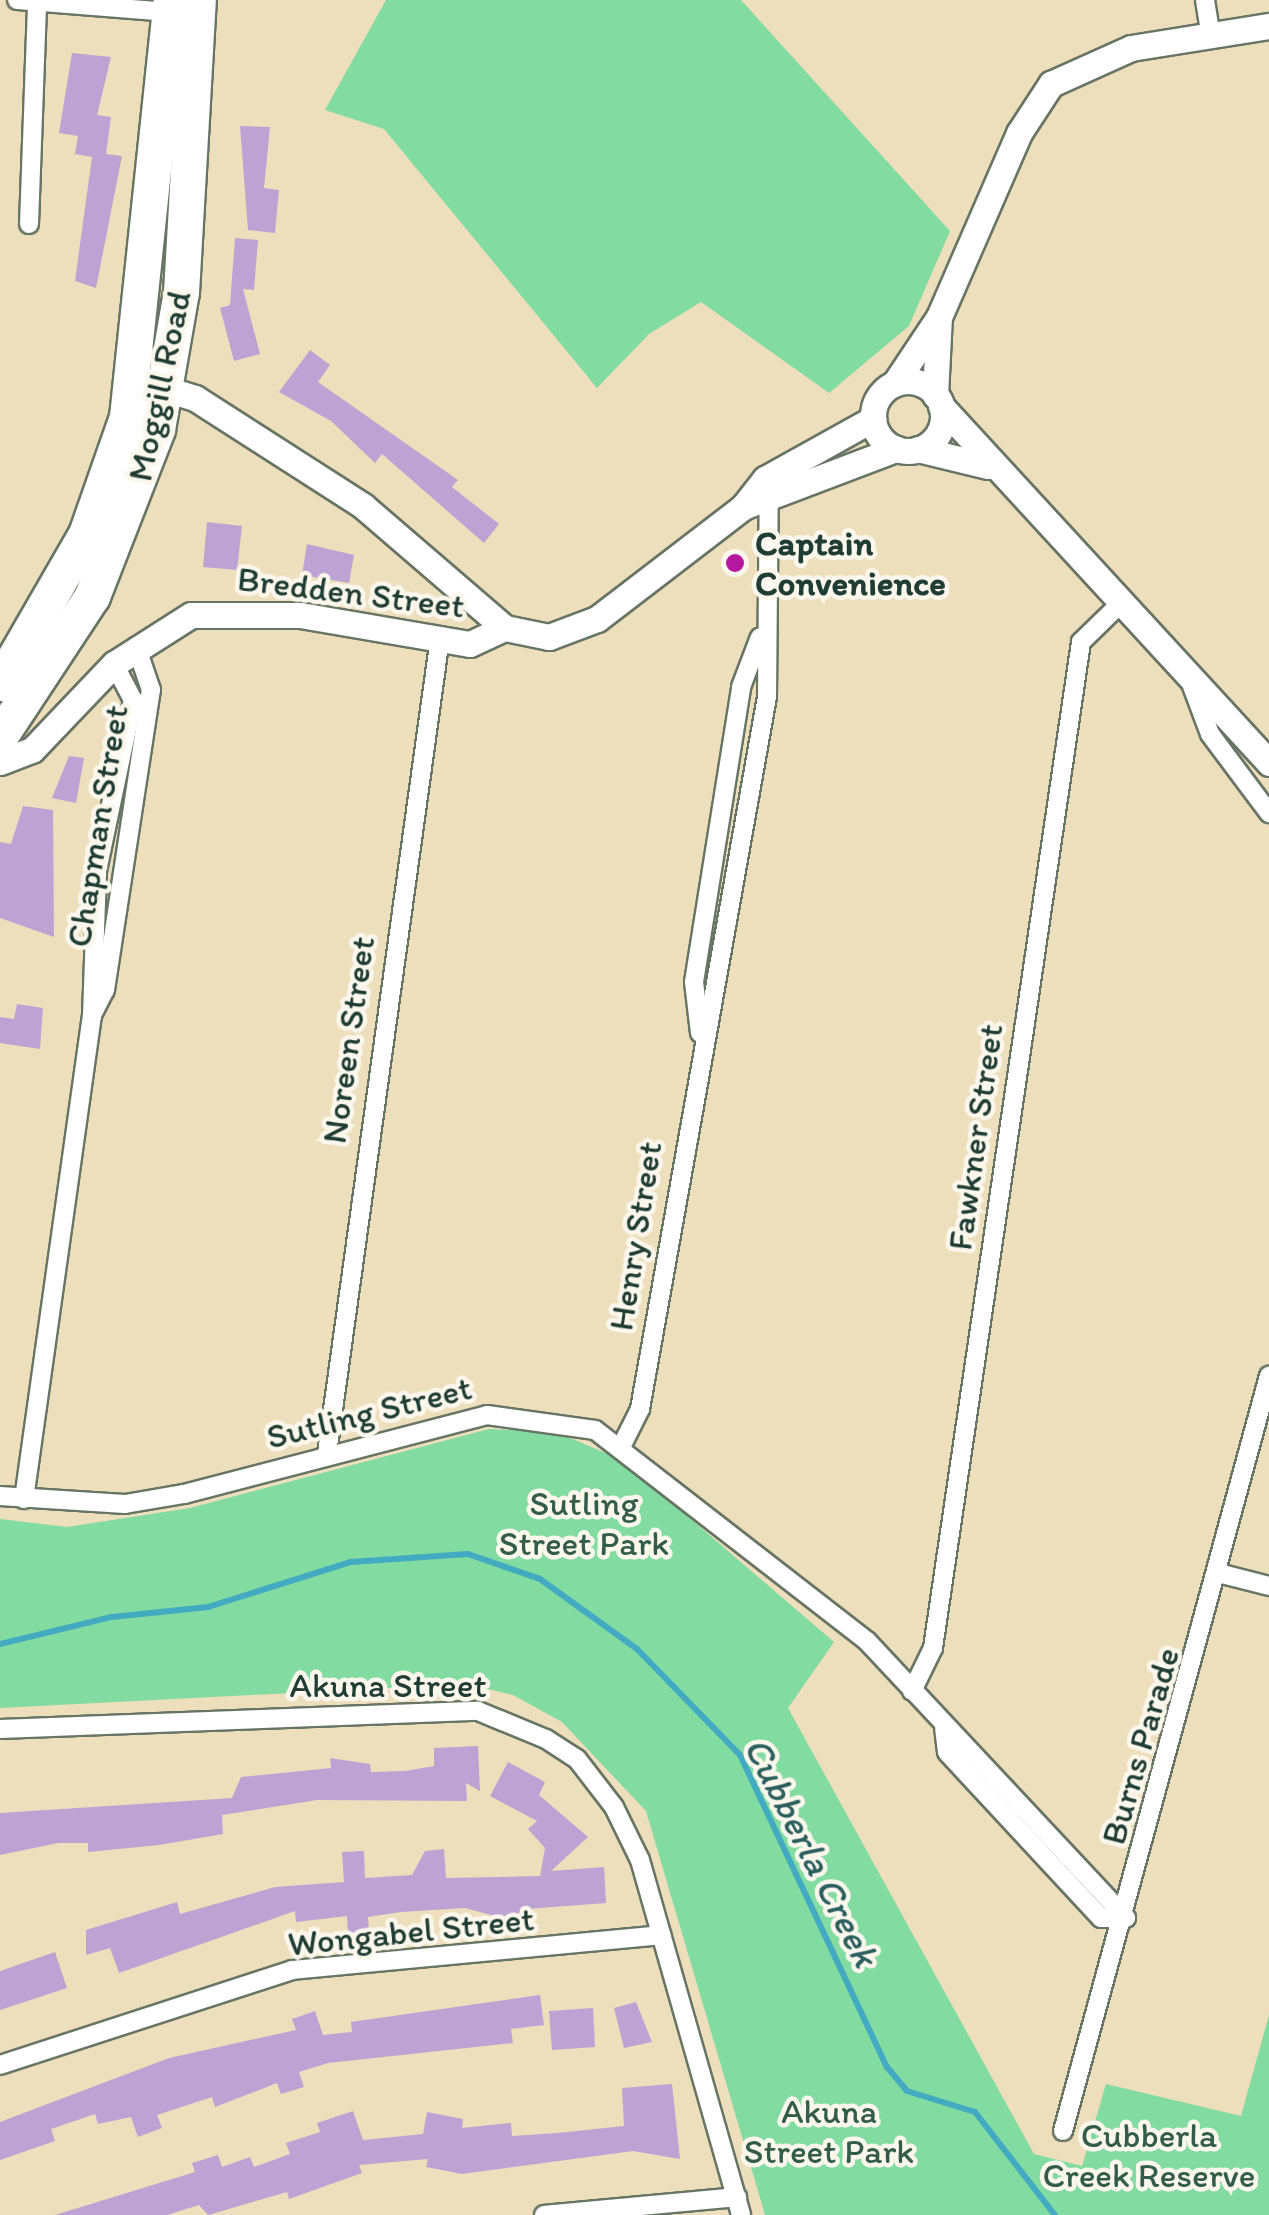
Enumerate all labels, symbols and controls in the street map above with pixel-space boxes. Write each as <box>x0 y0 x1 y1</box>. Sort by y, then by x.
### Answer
street label: Moggill Road <box>118 287 200 485</box>
place label: Captain Convenience <box>755 522 946 604</box>
marker: Captain Convenience <box>724 552 746 574</box>
street label: Bredden Street <box>235 557 467 627</box>
street label: Chapman Street <box>57 702 137 950</box>
street label: Noreen Street <box>313 934 383 1146</box>
street label: Fawkner Street <box>938 1021 1012 1253</box>
street label: Henry Street <box>599 1138 671 1334</box>
street label: Sutling Street <box>262 1366 476 1458</box>
park label: Sutling Street Park <box>499 1482 669 1564</box>
street label: Burns Parade <box>1092 1643 1188 1849</box>
street label: Akuna Street <box>290 1664 486 1706</box>
water label: Cubberla Creek <box>734 1730 888 1974</box>
street label: Wongabel Street <box>286 1897 536 1965</box>
park label: Akuna Street Park <box>744 2090 914 2172</box>
park label: Cubberla Creek Reserve <box>1043 2114 1255 2196</box>

